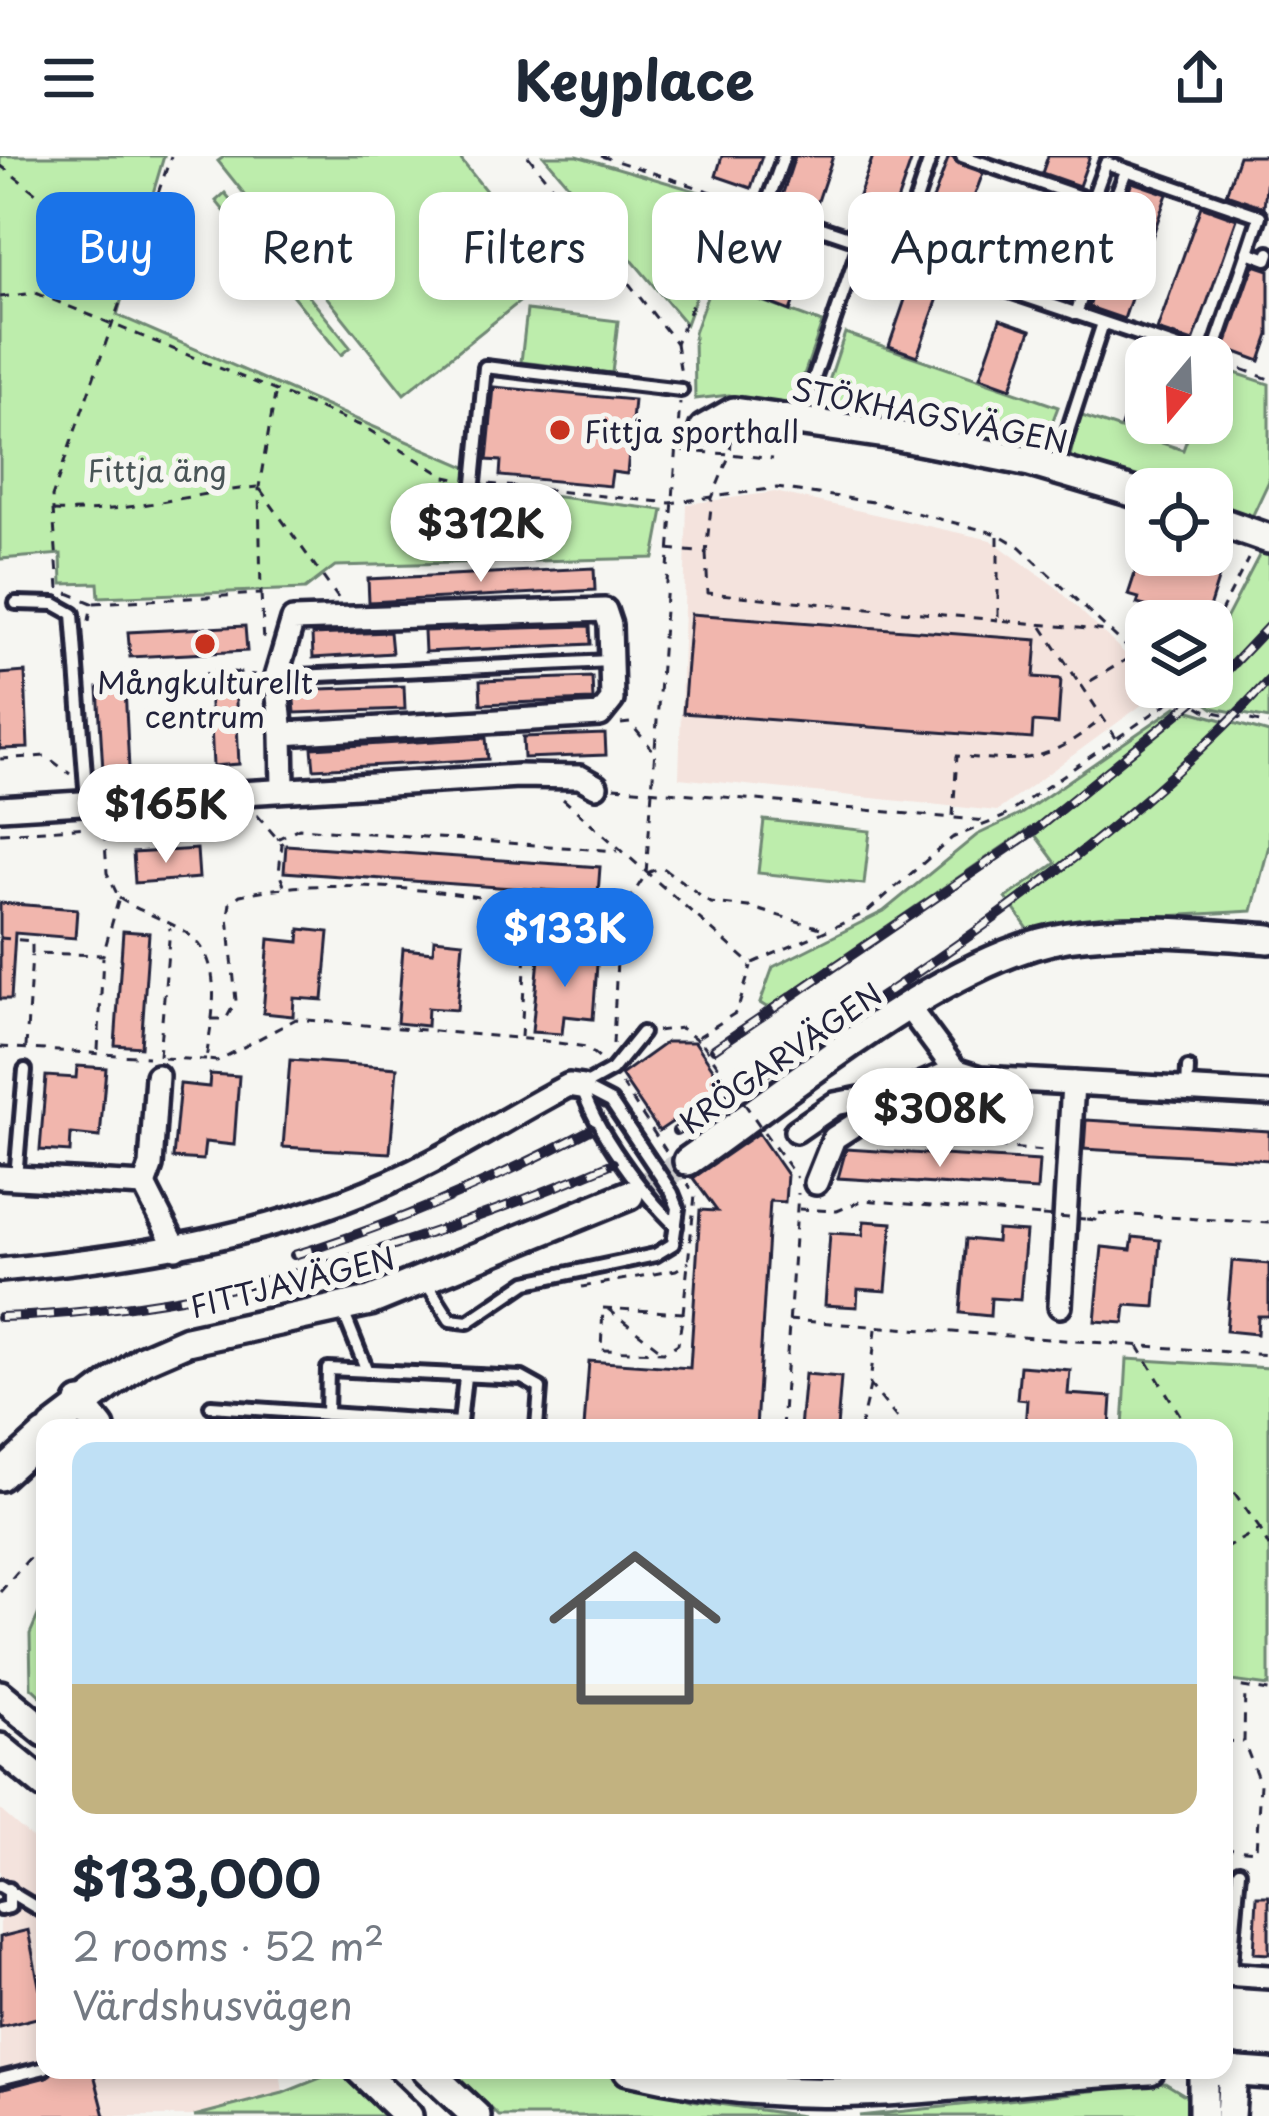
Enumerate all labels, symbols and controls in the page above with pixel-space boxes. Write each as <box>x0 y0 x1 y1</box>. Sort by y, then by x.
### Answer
text: Keyplace <box>514 38 755 119</box>
icon: menu <box>36 45 102 111</box>
icon: share <box>1167 45 1233 111</box>
chip: Buy <box>36 192 195 300</box>
chip: Rent <box>219 192 395 300</box>
chip: Filters <box>419 192 628 300</box>
chip: New <box>652 192 824 300</box>
chip: Apartment <box>848 192 1156 300</box>
north arrow <box>1125 336 1233 444</box>
map controls <box>1125 336 1233 708</box>
street label: STÖKHAGSVÄGEN <box>788 365 1072 463</box>
place label: Fittja sporthall <box>584 408 799 453</box>
marker: Fittja sporthall <box>547 417 573 443</box>
park label: Fittja äng <box>87 447 227 492</box>
button: locate <box>1125 468 1233 576</box>
pin: $312K <box>397 483 565 585</box>
text: $312K <box>417 492 545 551</box>
button: layers <box>1125 600 1233 708</box>
marker: Mångkulturellt centrum <box>192 631 218 657</box>
place label: Mångkulturellt centrum <box>97 659 313 738</box>
pin: $165K <box>82 764 250 866</box>
text: $165K <box>105 773 227 832</box>
pin: $133K <box>481 888 649 990</box>
text: $133K <box>504 897 626 956</box>
street label: KRÖGARVÄGEN <box>670 971 890 1143</box>
pin: $308K <box>856 1068 1024 1170</box>
text: $308K <box>874 1077 1006 1136</box>
street label: FITTJAVÄGEN <box>185 1234 399 1328</box>
icon: home <box>527 1520 743 1736</box>
text: $133,000 <box>72 1838 321 1915</box>
text: 2 rooms · 52 m² <box>72 1915 384 1974</box>
text: Värdshusvägen <box>72 1974 353 2033</box>

